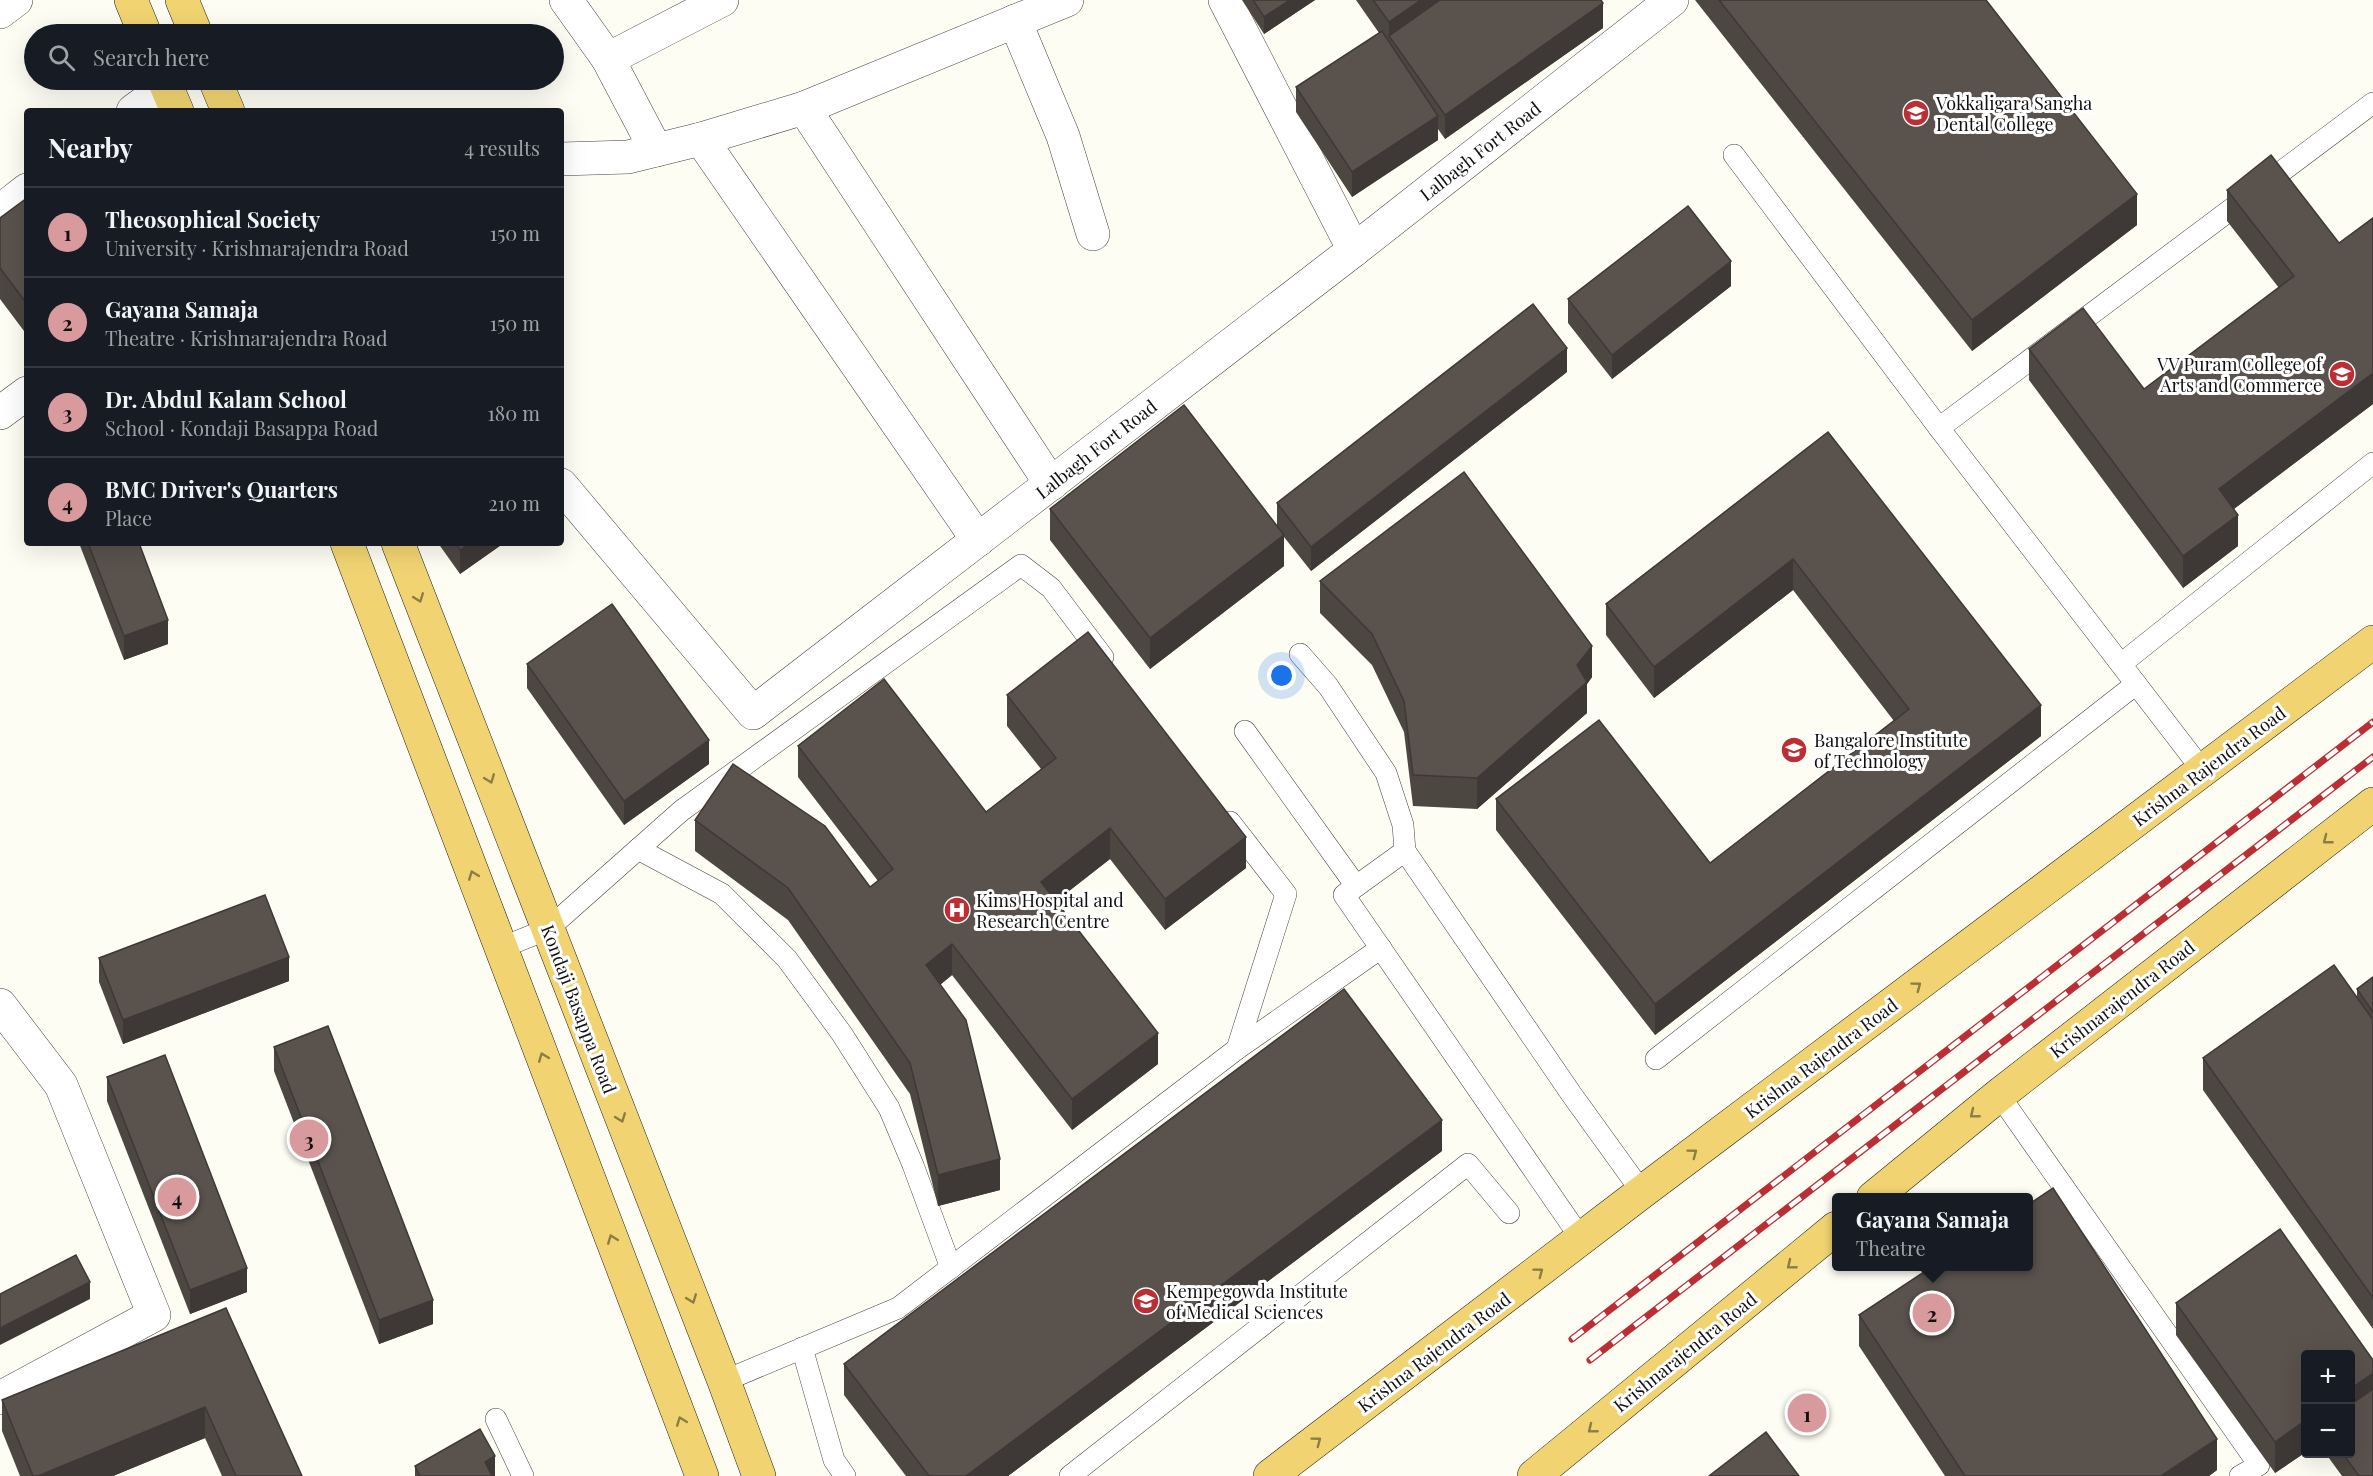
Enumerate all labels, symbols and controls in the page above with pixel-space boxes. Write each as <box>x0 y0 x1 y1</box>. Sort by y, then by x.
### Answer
search box <box>24 24 564 90</box>
icon: search <box>45 41 78 74</box>
text: Search here <box>93 42 209 72</box>
place label: Vokkaligara Sangha Dental College <box>1935 91 2092 136</box>
street label: Lalbagh Fort Road <box>1414 96 1546 206</box>
school or university icon: Vokkaligara Sangha Dental College <box>1901 98 1931 128</box>
text: Nearby <box>48 130 133 165</box>
text: 4 results <box>464 134 540 161</box>
text: Theosophical Society <box>105 204 320 234</box>
text: 1 <box>64 219 71 246</box>
text: 150 m <box>490 219 540 246</box>
text: University · Krishnarajendra Road <box>105 234 409 261</box>
text: Gayana Samaja <box>105 294 258 324</box>
text: 2 <box>62 309 73 336</box>
text: 150 m <box>490 309 540 336</box>
text: Theatre · Krishnarajendra Road <box>105 324 388 351</box>
place label: VV Puram College of Arts and Commerce <box>2156 352 2324 397</box>
school or university icon: VV Puram College of Arts and Commerce <box>2327 359 2357 389</box>
text: Dr. Abdul Kalam School <box>105 384 347 414</box>
street label: Lalbagh Fort Road <box>1030 394 1162 504</box>
text: 3 <box>63 399 72 426</box>
text: 180 m <box>487 399 540 426</box>
text: School · Kondaji Basappa Road <box>105 414 378 441</box>
text: BMC Driver's Quarters <box>105 474 338 504</box>
text: 4 <box>62 489 73 516</box>
text: 210 m <box>488 489 540 516</box>
text: Place <box>105 504 152 531</box>
one-way arrow <box>412 591 424 602</box>
your location <box>1267 661 1296 690</box>
street label: Krishna Rajendra Road <box>2128 700 2291 831</box>
place label: Bangalore Institute of Technology <box>1814 728 1968 773</box>
school or university icon: Bangalore Institute of Technology <box>1779 735 1809 765</box>
one-way arrow <box>482 773 495 784</box>
one-way arrow <box>2323 832 2334 843</box>
one-way arrow <box>468 870 480 881</box>
place label: Kims Hospital and Research Centre <box>976 888 1124 933</box>
hospital icon: Kims Hospital and Research Centre <box>942 895 972 925</box>
street label: Kondaji Basappa Road <box>536 921 622 1097</box>
street label: Krishnarajendra Road <box>2045 935 2200 1063</box>
one-way arrow <box>1910 982 1921 993</box>
street label: Krishna Rajendra Road <box>1740 992 1903 1123</box>
one-way arrow <box>537 1052 550 1063</box>
one-way arrow <box>1970 1107 1981 1118</box>
one-way arrow <box>614 1111 626 1122</box>
pin: 3 <box>290 1116 328 1162</box>
one-way arrow <box>1687 1150 1698 1161</box>
pin: 4 <box>158 1174 196 1220</box>
popup <box>1832 1193 2033 1271</box>
text: Gayana Samaja <box>1856 1204 2009 1234</box>
one-way arrow <box>607 1234 619 1245</box>
text: Theatre <box>1856 1234 1926 1261</box>
one-way arrow <box>1787 1258 1798 1269</box>
one-way arrow <box>1532 1268 1543 1279</box>
place label: Kempegowda Institute of Medical Sciences <box>1166 1279 1348 1324</box>
school or university icon: Kempegowda Institute of Medical Sciences <box>1131 1286 1161 1316</box>
street label: Krishna Rajendra Road <box>1353 1286 1516 1417</box>
street label: Krishnarajendra Road <box>1608 1286 1762 1417</box>
pin: 2 <box>1912 1290 1952 1336</box>
one-way arrow <box>685 1293 697 1304</box>
map controls <box>2301 1350 2355 1458</box>
button: + <box>2301 1350 2355 1404</box>
pin: 1 <box>1788 1390 1826 1436</box>
button: − <box>2301 1404 2355 1458</box>
one-way arrow <box>676 1417 689 1427</box>
one-way arrow <box>1587 1422 1598 1433</box>
one-way arrow <box>1310 1437 1321 1448</box>

